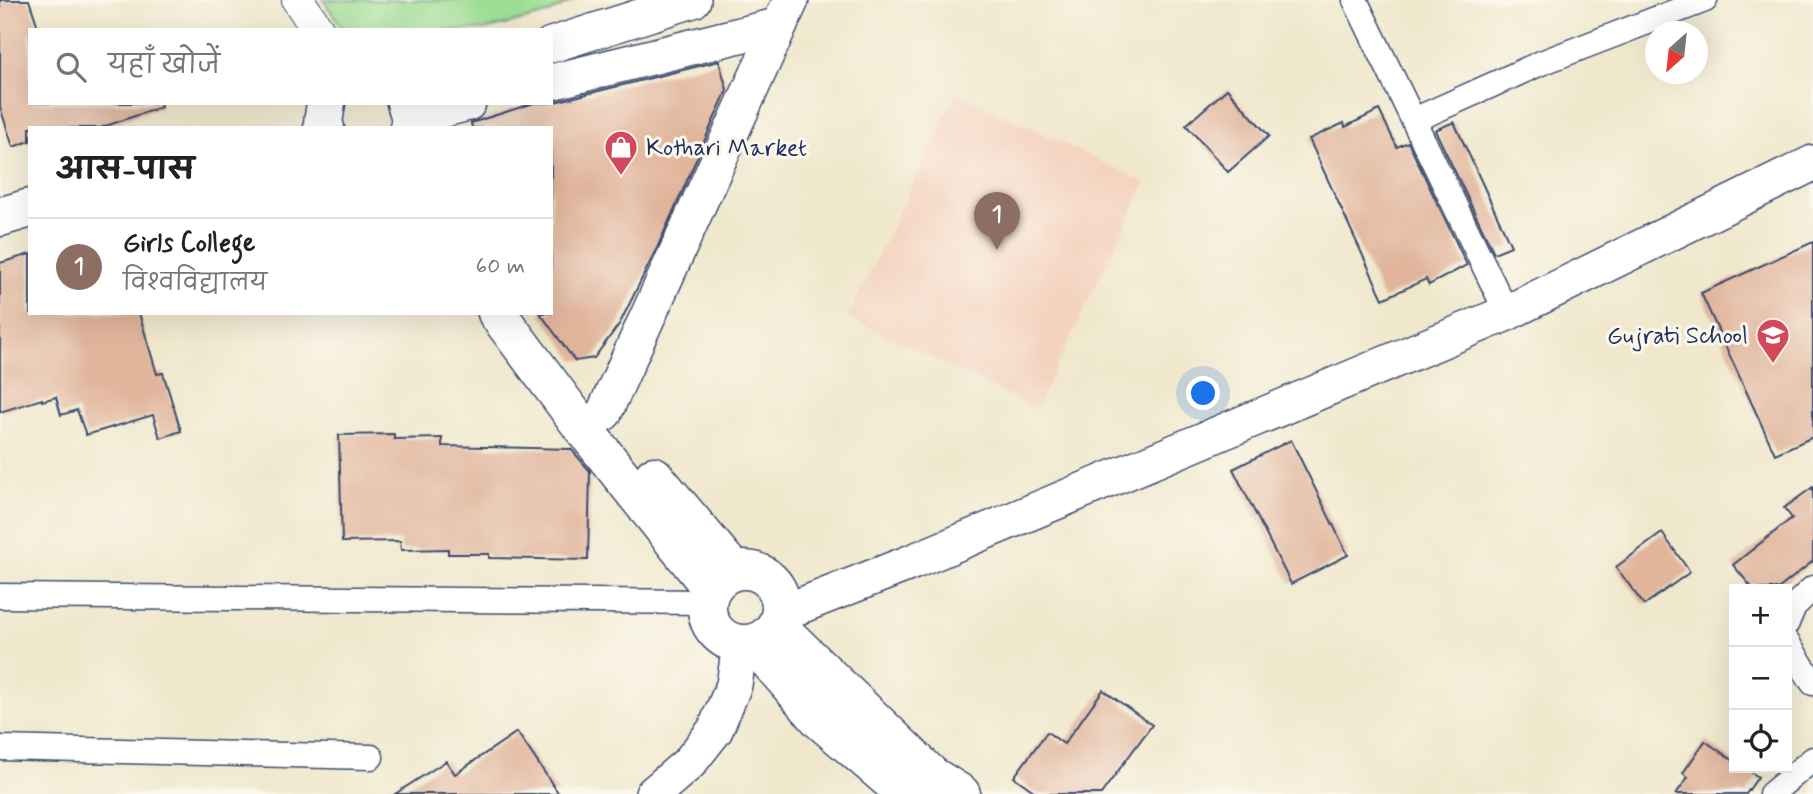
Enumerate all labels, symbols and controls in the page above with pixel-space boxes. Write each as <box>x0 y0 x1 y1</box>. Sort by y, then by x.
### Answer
north arrow <box>1645 21 1708 84</box>
search box <box>28 28 553 105</box>
icon: search <box>52 48 90 86</box>
text: यहाँ खोजें <box>108 49 220 83</box>
shop icon: Kothari Market <box>602 128 640 177</box>
place label: Kothari Market <box>646 133 807 164</box>
text: आस-पास <box>56 151 194 190</box>
pin: 1 <box>974 192 1020 250</box>
text: Girls College <box>123 227 255 261</box>
text: 1 <box>74 252 84 282</box>
text: 60 m <box>476 252 525 282</box>
text: विश्वविद्यालय <box>123 269 267 299</box>
school or university icon: Gujrati School <box>1754 316 1792 365</box>
place label: Gujrati School <box>1607 321 1748 352</box>
your location <box>1186 376 1220 410</box>
map controls <box>1729 584 1792 773</box>
button: + <box>1729 584 1792 647</box>
button: − <box>1729 647 1792 710</box>
button: locate <box>1729 710 1792 773</box>

